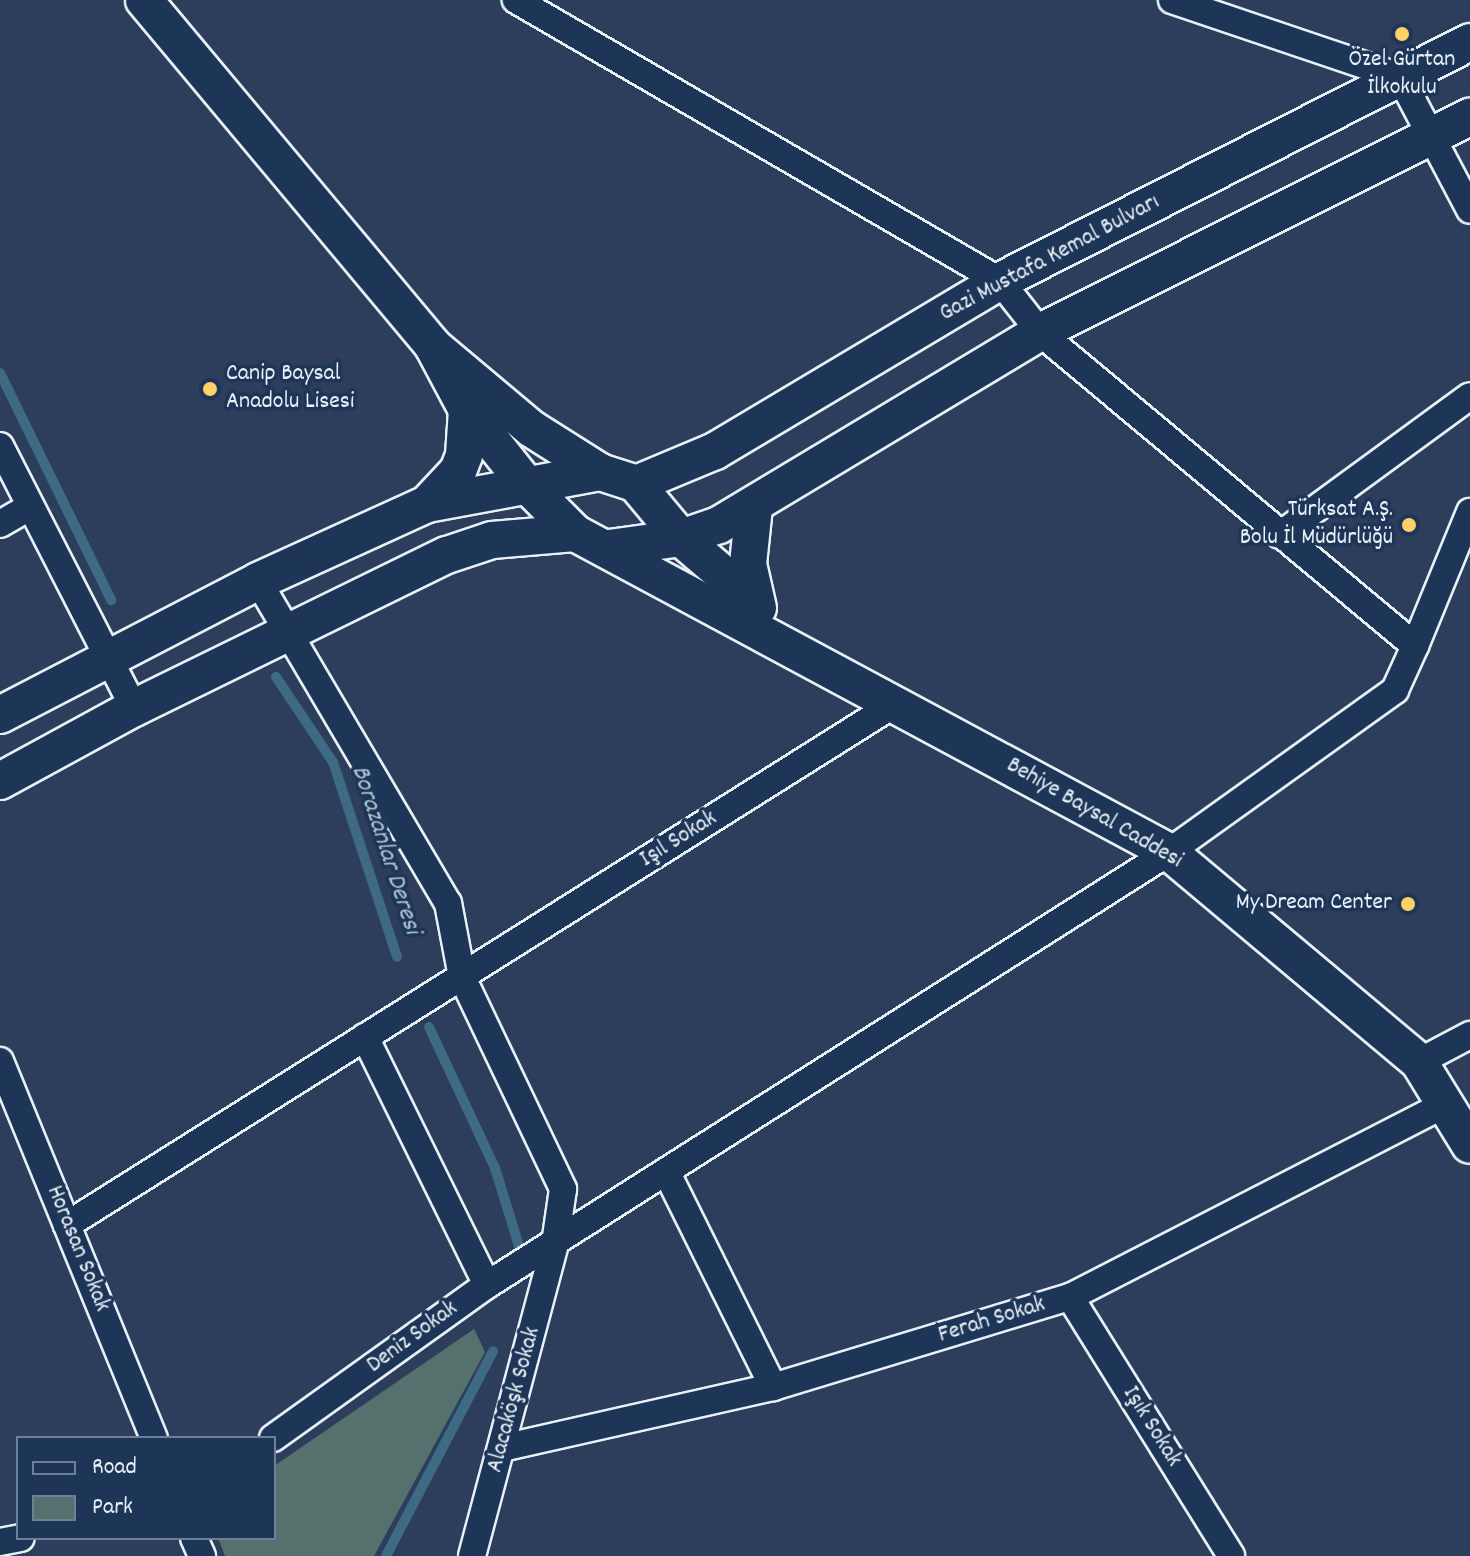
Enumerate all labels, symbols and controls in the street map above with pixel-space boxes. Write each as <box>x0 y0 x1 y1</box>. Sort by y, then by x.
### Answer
marker: Özel Gürtan İlkokulu <box>1393 25 1411 43</box>
place label: Özel Gürtan İlkokulu <box>1349 47 1455 103</box>
street label: Gazi Mustafa Kemal Bulvarı <box>935 189 1165 329</box>
place label: Canip Baysal Anadolu Lisesi <box>226 361 354 417</box>
marker: Canip Baysal Anadolu Lisesi <box>201 380 219 398</box>
place label: Türksat A.Ş. Bolu İl Müdürlüğü <box>1240 497 1393 553</box>
marker: Türksat A.Ş. Bolu İl Müdürlüğü <box>1400 516 1418 534</box>
street label: Behiye Baysal Caddesi <box>1001 752 1187 876</box>
water label: Borazanlar Deresi <box>343 762 427 938</box>
street label: Işıl Sokak <box>635 805 723 875</box>
place label: My Dream Center <box>1236 890 1392 918</box>
marker: My Dream Center <box>1399 895 1417 913</box>
street label: Horasan Sokak <box>39 1182 115 1316</box>
street label: Ferah Sokak <box>935 1291 1049 1351</box>
street label: Deniz Sokak <box>362 1295 464 1381</box>
street label: Alacaköşk Sokak <box>482 1324 548 1476</box>
street label: Işık Sokak <box>1115 1381 1187 1473</box>
legend <box>16 1436 276 1540</box>
text: Road <box>92 1451 137 1485</box>
text: Park <box>92 1491 133 1525</box>

